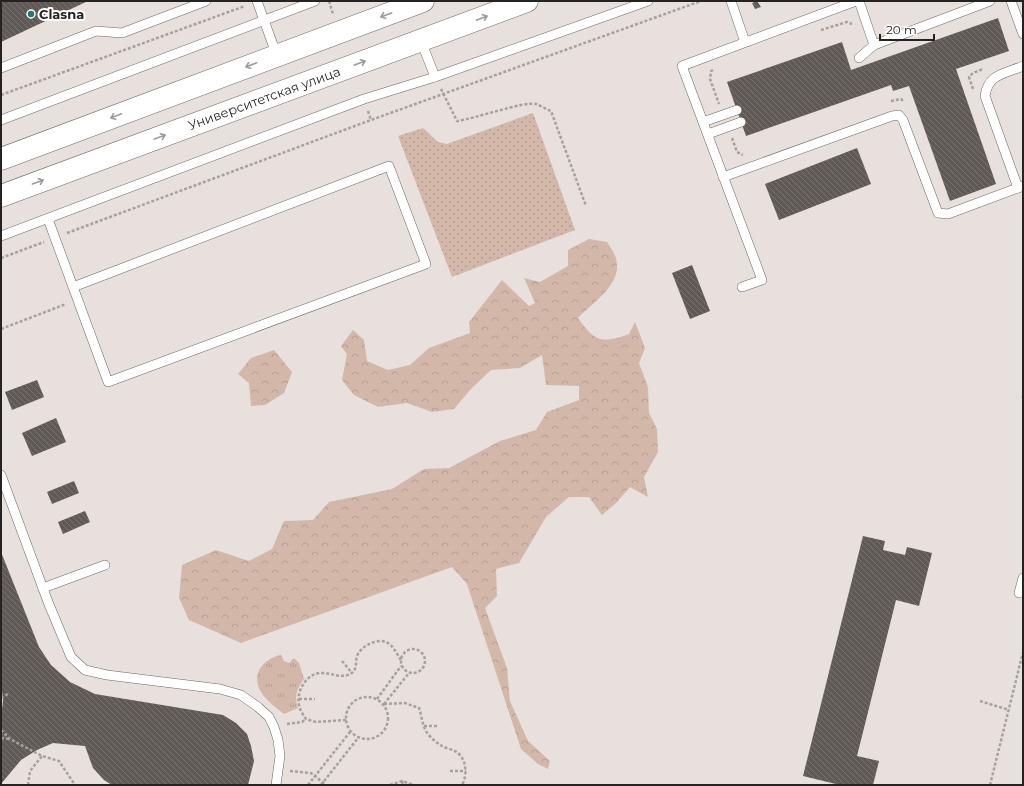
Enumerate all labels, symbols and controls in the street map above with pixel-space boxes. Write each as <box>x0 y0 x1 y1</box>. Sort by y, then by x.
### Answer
place label: Clasna <box>39 6 84 22</box>
marker: Clasna <box>26 9 36 19</box>
one-way arrow <box>381 11 393 19</box>
one-way arrow <box>476 13 488 21</box>
scale bar <box>880 16 934 42</box>
text: 20 m <box>886 22 917 37</box>
one-way arrow <box>354 59 367 66</box>
one-way arrow <box>246 62 258 70</box>
street label: Университетская улица <box>186 63 342 133</box>
one-way arrow <box>111 112 123 120</box>
one-way arrow <box>153 133 166 140</box>
one-way arrow <box>31 178 44 185</box>

